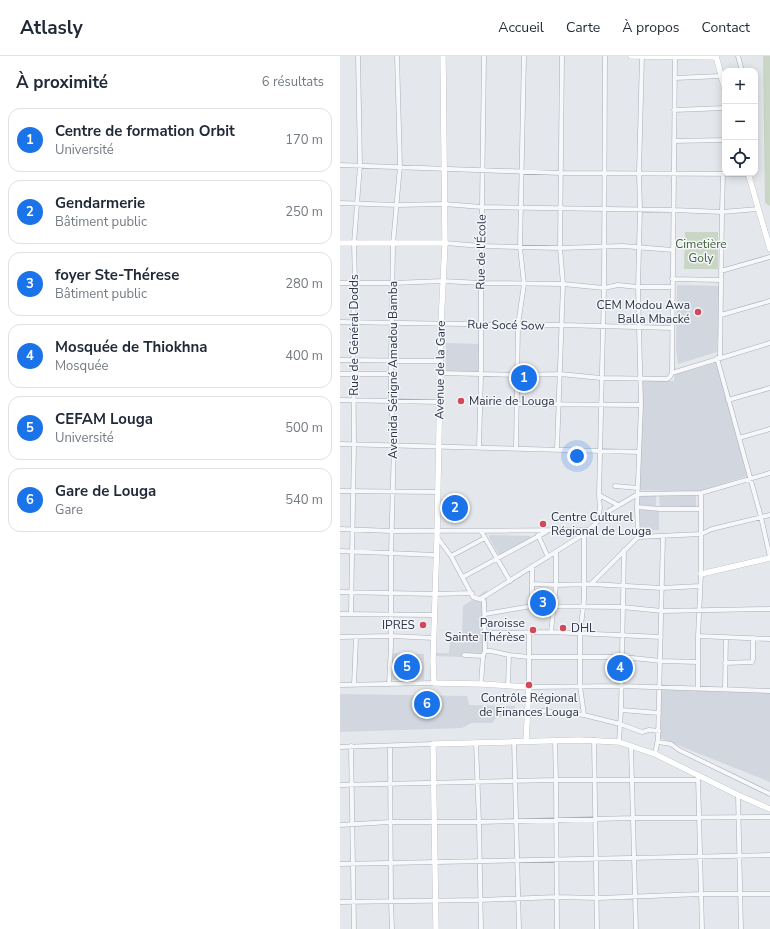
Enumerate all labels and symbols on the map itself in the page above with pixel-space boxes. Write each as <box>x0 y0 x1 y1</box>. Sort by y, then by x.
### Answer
street label: Rue de l'École <box>472 214 490 290</box>
park label: Cimetière Goly <box>675 236 727 266</box>
street label: Rue de Général Dodds <box>346 274 362 396</box>
street label: Avenida Sérigné Amadou Bamba <box>385 281 401 459</box>
place label: CEM Modou Awa Balla Mbacké <box>596 297 690 327</box>
marker: CEM Modou Awa Balla Mbacké <box>693 307 703 317</box>
street label: Rue Socé Sow <box>467 316 545 334</box>
street label: Avenue de la Gare <box>431 320 449 420</box>
pin: 1 <box>511 363 537 393</box>
place label: Mairie de Louga <box>469 393 555 409</box>
marker: Mairie de Louga <box>456 396 466 406</box>
your location <box>567 446 587 466</box>
pin: 2 <box>442 493 468 523</box>
place label: Centre Culturel Régional de Louga <box>551 509 651 539</box>
marker: Centre Culturel Régional de Louga <box>538 519 548 529</box>
pin: 3 <box>530 588 556 618</box>
place label: Paroisse Sainte Thérèse <box>445 615 525 645</box>
place label: IPRES <box>382 617 415 633</box>
marker: IPRES <box>418 620 428 630</box>
place label: DHL <box>571 620 596 636</box>
marker: DHL <box>558 623 568 633</box>
marker: Paroisse Sainte Thérèse <box>528 625 538 635</box>
pin: 5 <box>394 652 420 682</box>
pin: 4 <box>607 653 633 683</box>
marker: Contrôle Régional de Finances Louga <box>524 680 534 690</box>
pin: 6 <box>414 689 440 719</box>
place label: Contrôle Régional de Finances Louga <box>479 690 579 720</box>

